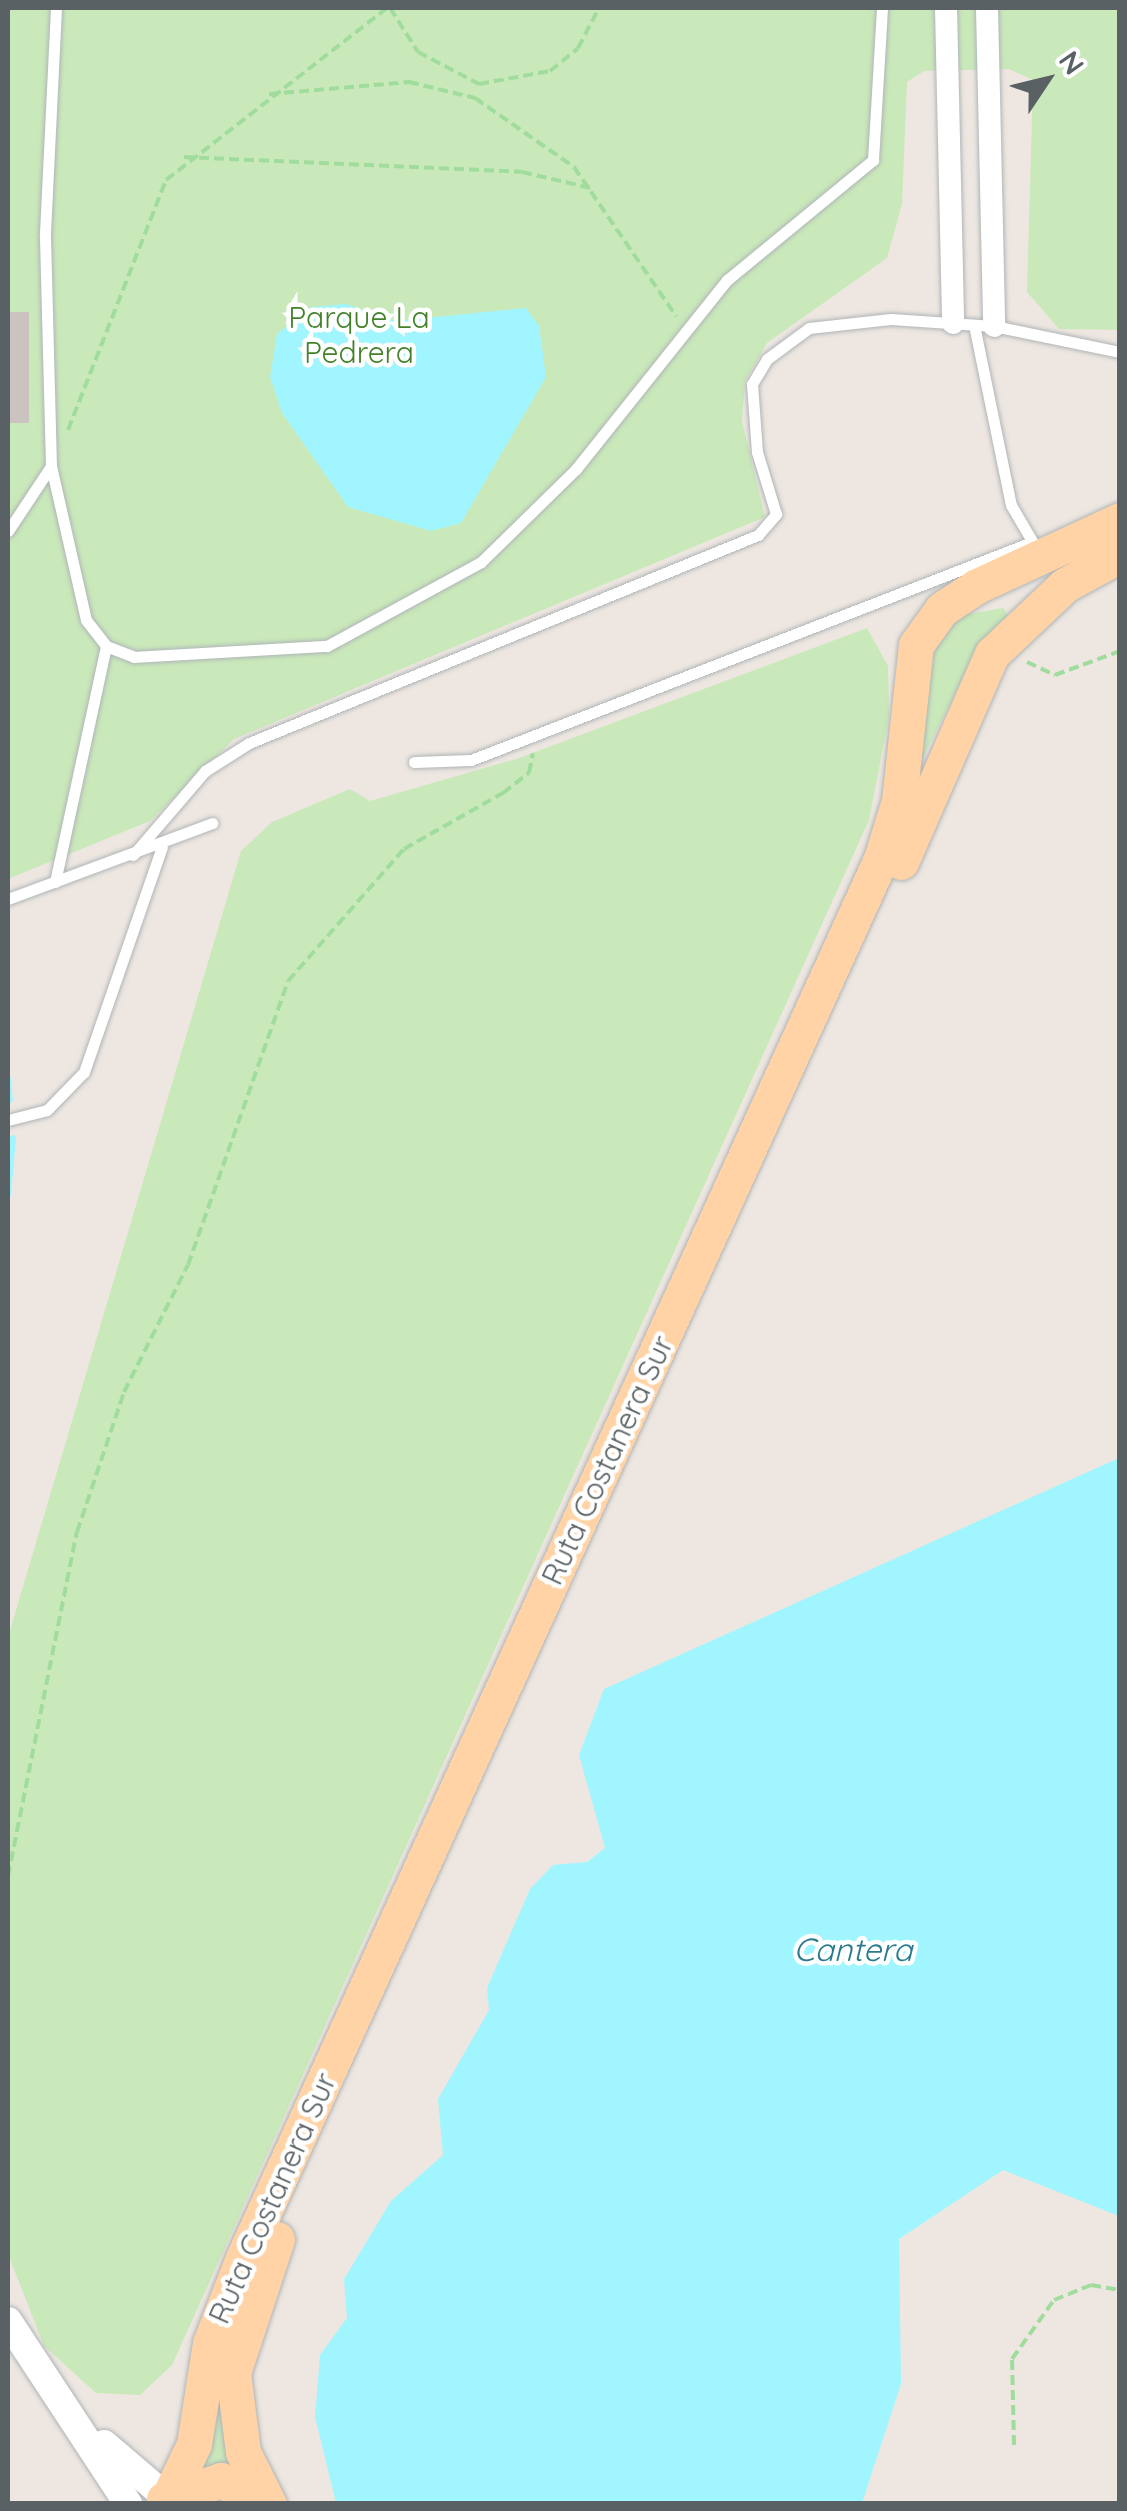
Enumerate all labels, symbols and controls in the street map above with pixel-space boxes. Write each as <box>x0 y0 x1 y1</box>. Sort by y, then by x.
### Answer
north arrow <box>997 30 1097 130</box>
text: N <box>1052 44 1092 81</box>
park label: Parque La Pedrera <box>288 299 430 370</box>
street label: Ruta Costanera Sur <box>533 1330 681 1590</box>
water label: Cantera <box>794 1930 912 1968</box>
street label: Ruta Costanera Sur <box>200 2067 344 2329</box>

